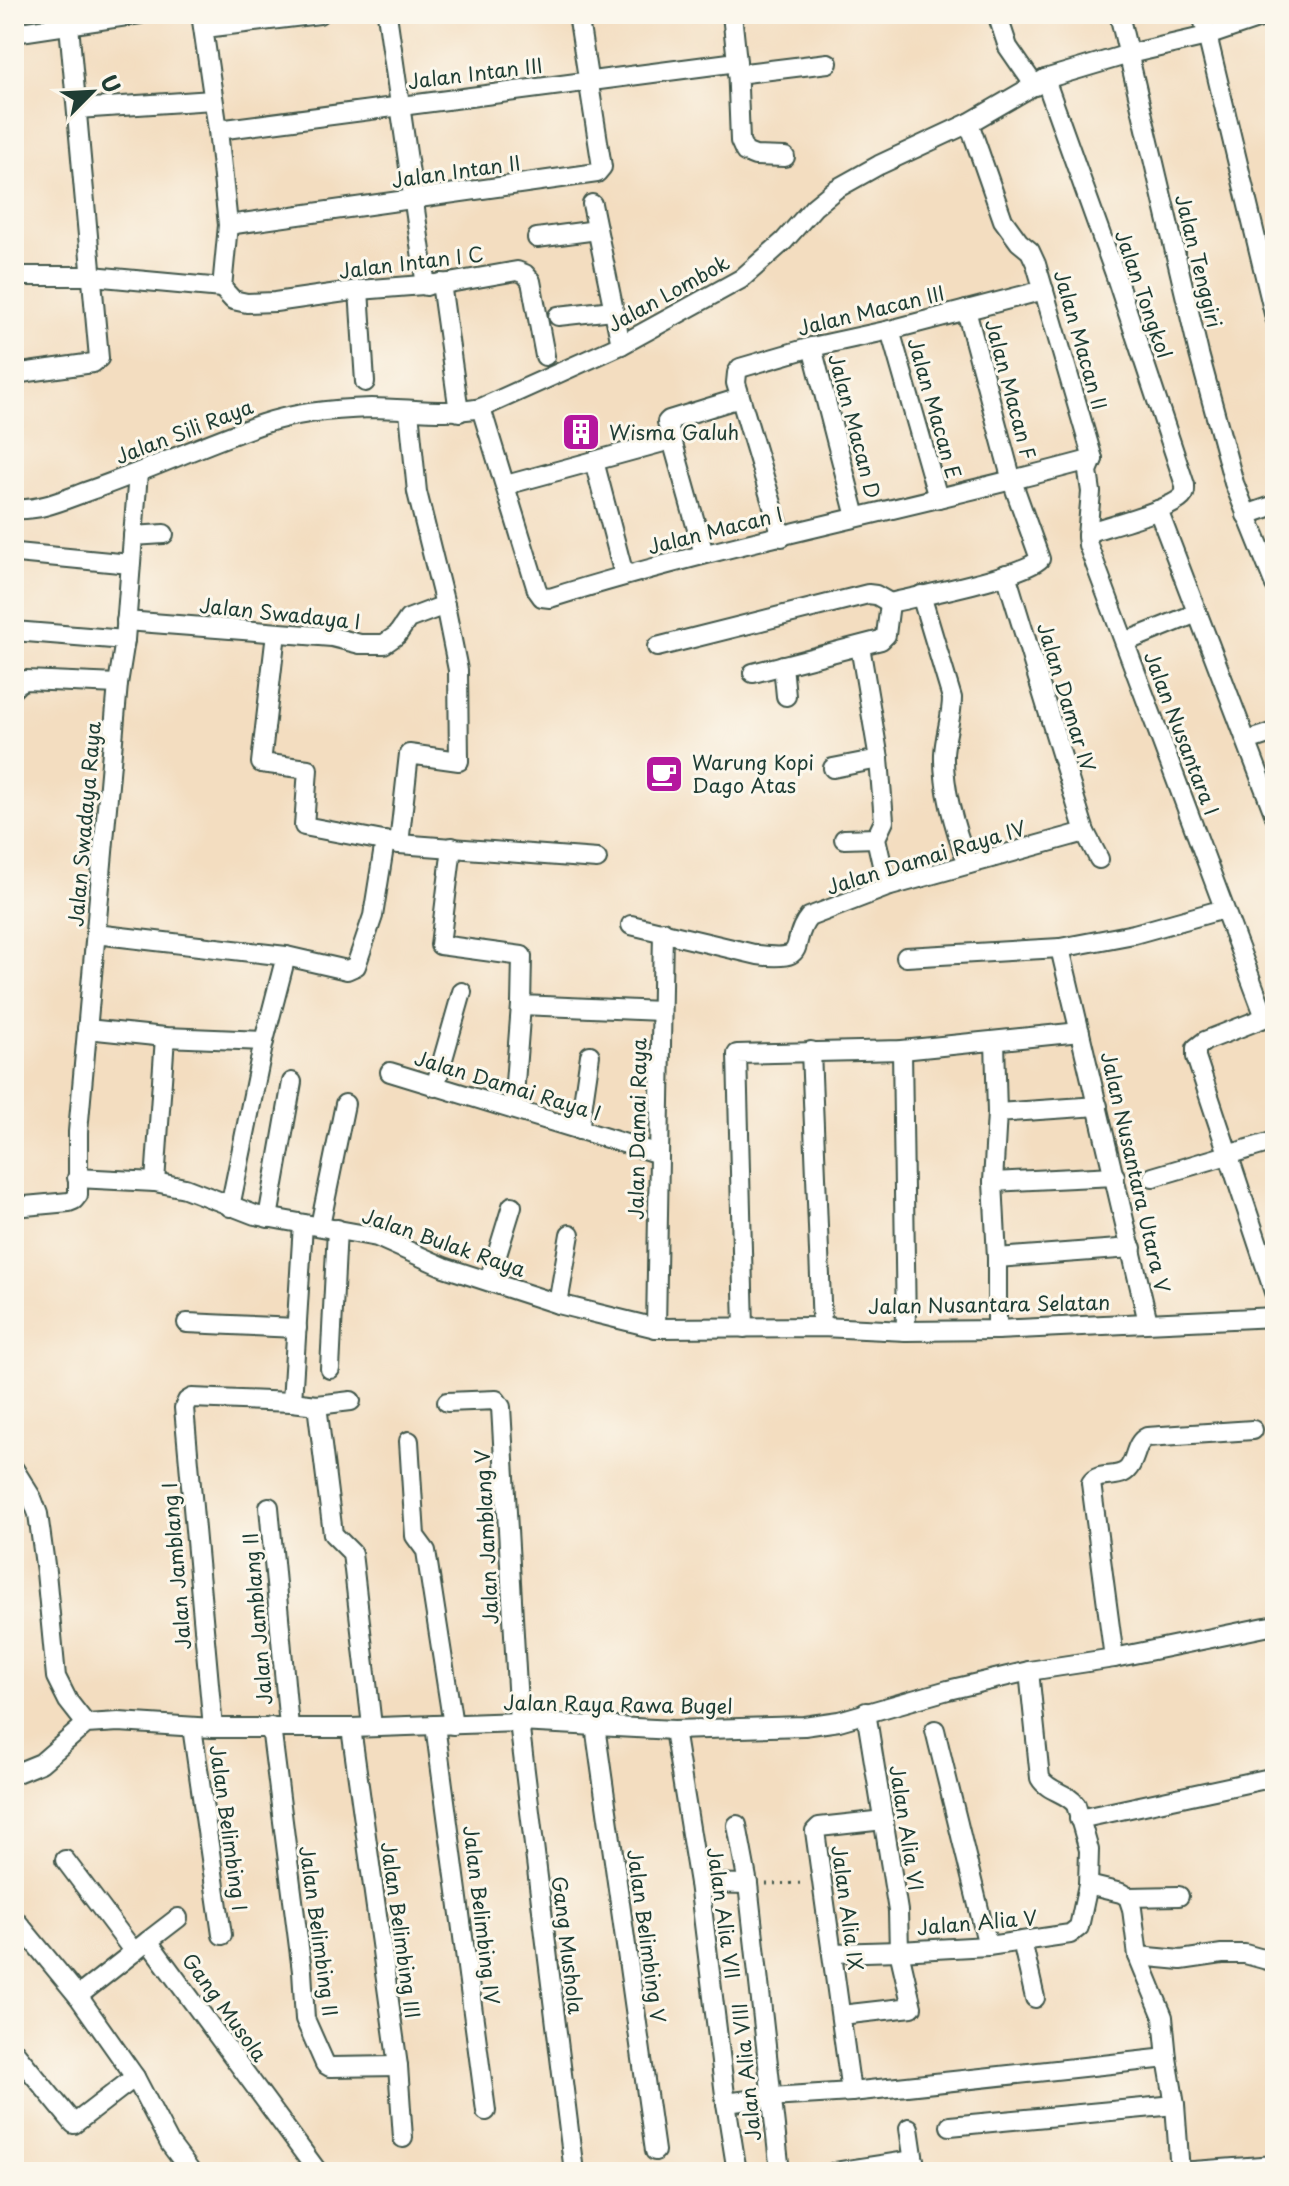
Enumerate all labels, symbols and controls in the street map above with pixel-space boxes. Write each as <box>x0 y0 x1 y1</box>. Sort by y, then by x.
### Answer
street label: Jalan Intan III <box>406 50 544 96</box>
north arrow <box>52 52 132 132</box>
text: U <box>93 69 130 98</box>
street label: Jalan Intan II <box>390 147 522 195</box>
street label: Jalan Tenggiri <box>1168 191 1230 331</box>
street label: Jalan Tongkol <box>1108 226 1180 362</box>
street label: Jalan Intan I C <box>337 238 485 286</box>
street label: Jalan Lombok <box>601 247 735 339</box>
street label: Jalan Macan II <box>1047 266 1115 414</box>
street label: Jalan Macan III <box>794 277 948 343</box>
street label: Jalan Macan F <box>978 316 1044 462</box>
street label: Jalan Macan E <box>901 334 969 482</box>
street label: Jalan Macan D <box>821 350 889 502</box>
street label: Jalan Sili Raya <box>111 391 258 471</box>
building icon: Wisma Galuh <box>560 411 602 453</box>
place label: Wisma Galuh <box>609 417 739 447</box>
street label: Jalan Macan I <box>644 499 786 561</box>
street label: Jalan Swadaya I <box>198 590 362 636</box>
street label: Jalan Damar IV <box>1030 619 1104 775</box>
street label: Jalan Nusantara I <box>1137 647 1227 819</box>
street label: Jalan Swadaya Raya <box>60 720 108 928</box>
place label: Warung Kopi Dago Atas <box>692 747 814 800</box>
cafe icon: Warung Kopi Dago Atas <box>643 753 685 795</box>
street label: Jalan Damai Raya IV <box>822 812 1030 902</box>
street label: Jalan Damai Raya <box>620 1037 654 1220</box>
street label: Jalan Damai Raya I <box>411 1042 605 1128</box>
street label: Jalan Nusantara Utara V <box>1094 1049 1178 1296</box>
street label: Jalan Bulak Raya <box>358 1200 530 1284</box>
street label: Jalan Nusantara Selatan <box>868 1287 1110 1321</box>
street label: Jalan Jamblang V <box>466 1448 506 1626</box>
street label: Jalan Jamblang I <box>154 1481 198 1651</box>
street label: Jalan Jamblang II <box>235 1532 279 1706</box>
street label: Jalan Raya Rawa Bugel <box>503 1687 733 1721</box>
street label: Jalan Belimbing I <box>202 1743 256 1913</box>
street label: Jalan Alia VI <box>882 1763 932 1893</box>
street label: Jalan Belimbing IV <box>456 1824 508 2007</box>
street label: Jalan Belimbing III <box>374 1840 428 2020</box>
street label: Jalan Alia IX <box>824 1843 872 1973</box>
street label: Jalan Belimbing II <box>292 1844 346 2018</box>
street label: Jalan Alia VII <box>700 1845 748 1981</box>
street label: Jalan Belimbing V <box>620 1847 674 2025</box>
street label: Gang Mushola <box>545 1874 591 2016</box>
street label: Jalan Alia V <box>916 1902 1039 1942</box>
street label: Gang Musola <box>175 1946 275 2068</box>
street label: Jalan Alia VIII <box>724 2001 768 2143</box>

